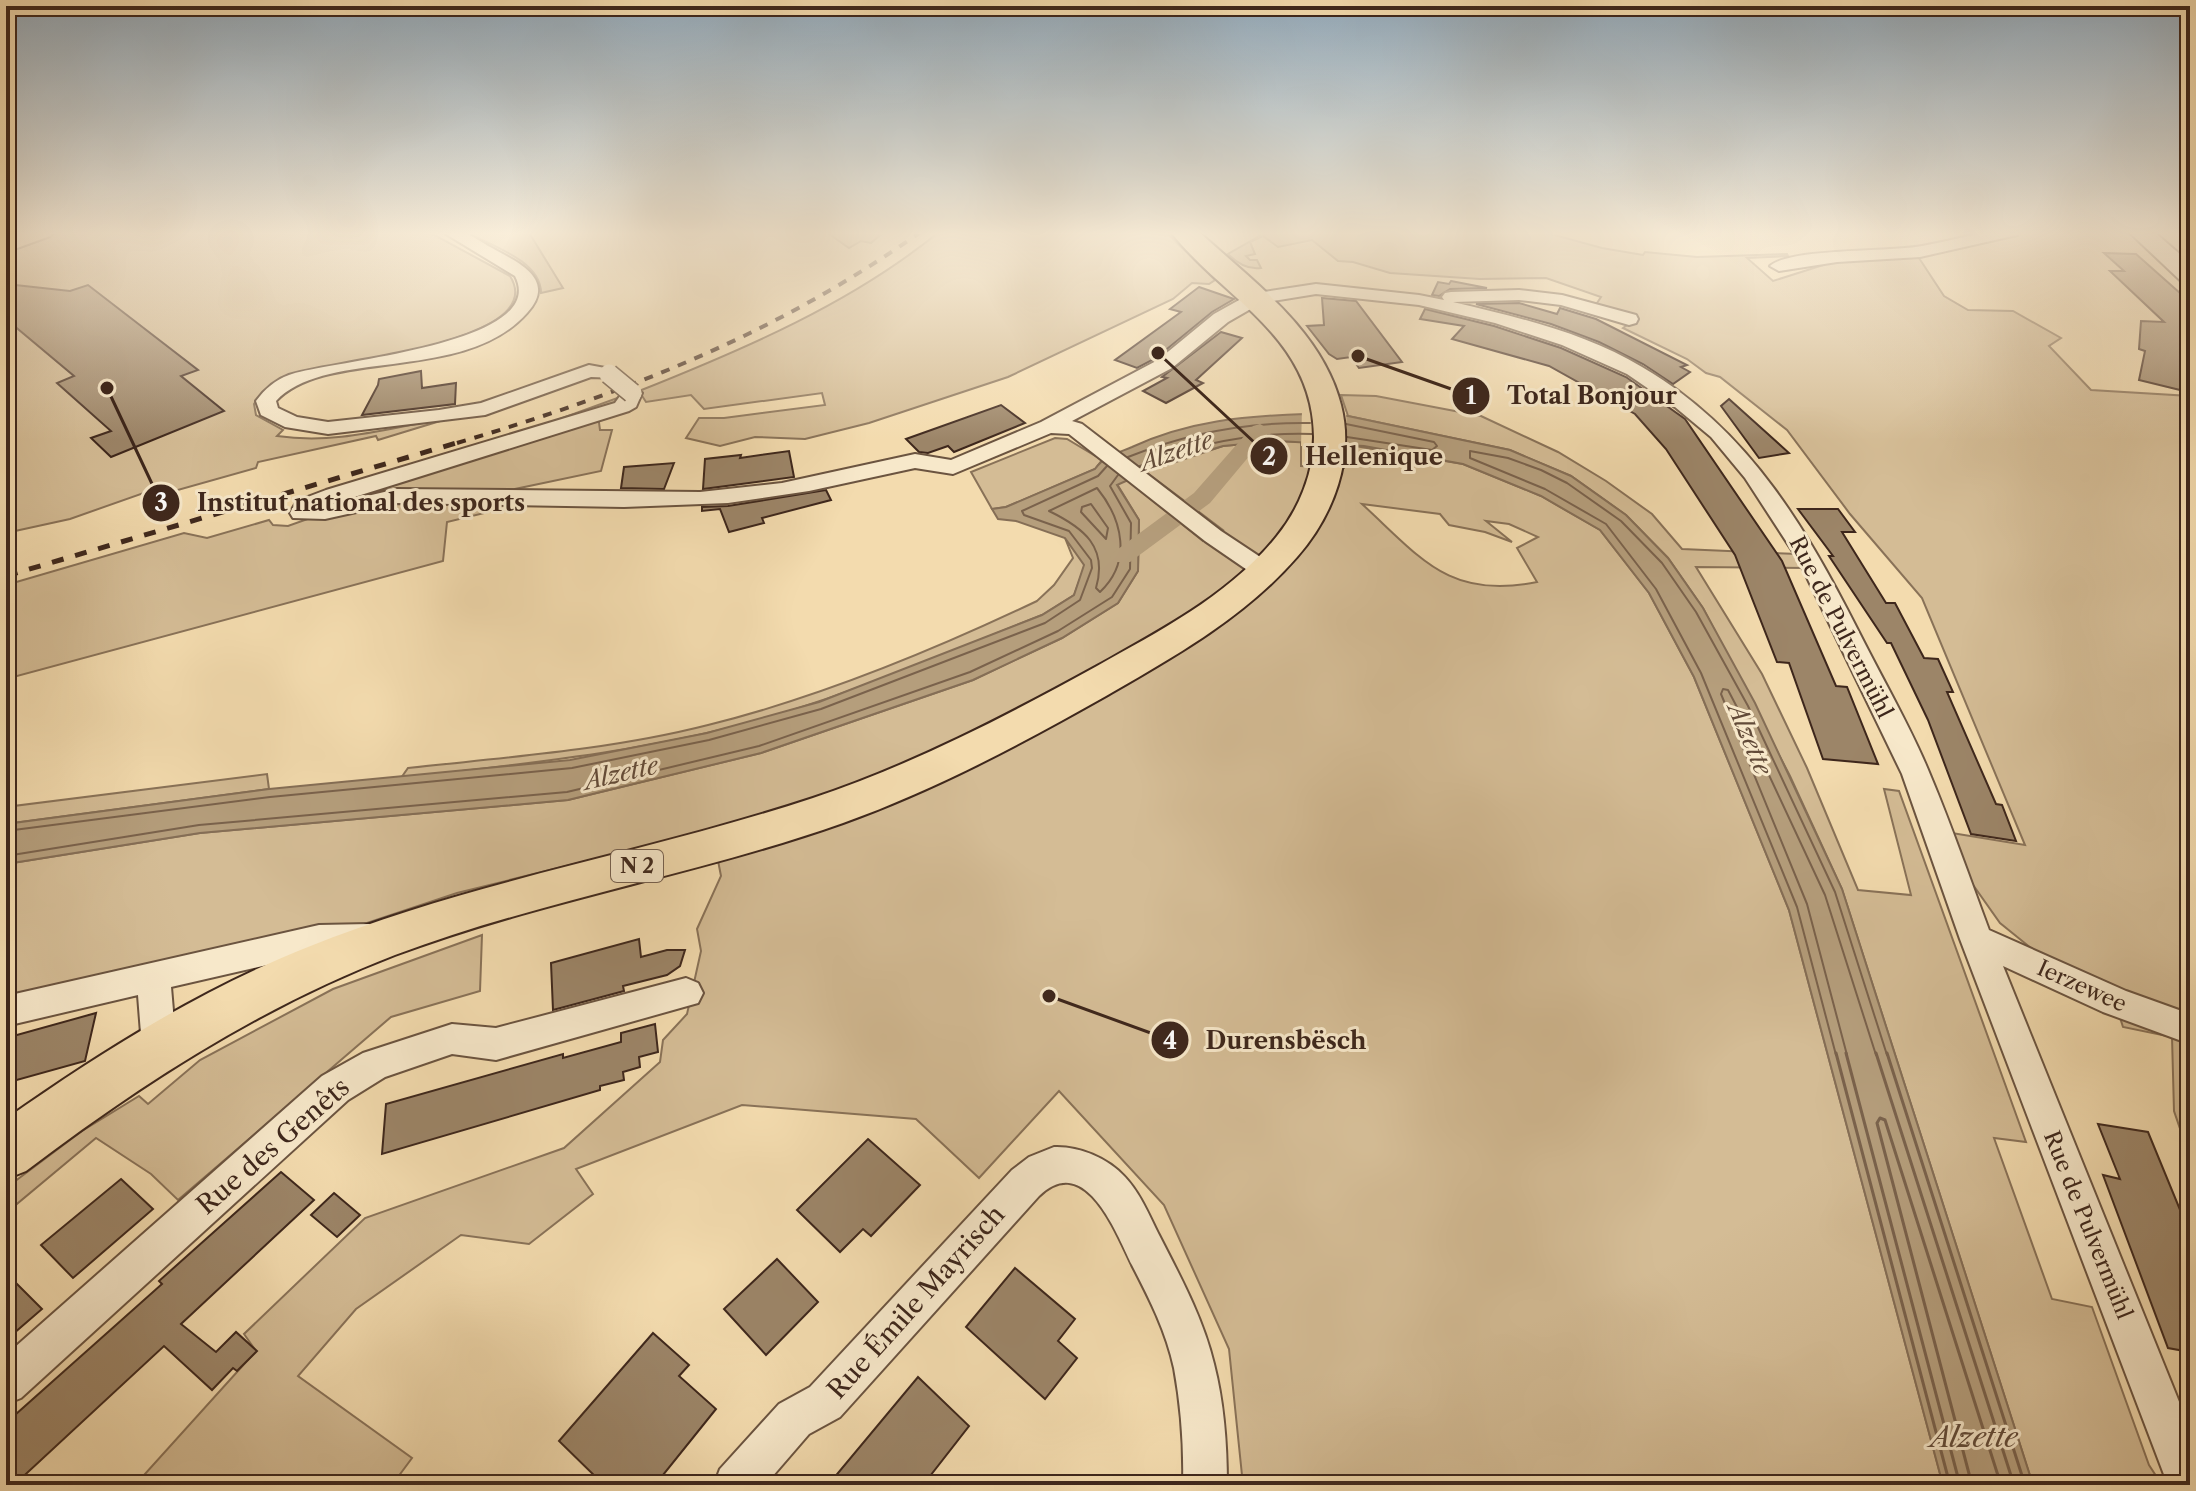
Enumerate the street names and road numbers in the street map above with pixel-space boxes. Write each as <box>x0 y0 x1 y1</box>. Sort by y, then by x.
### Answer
street label: Rue de Pulvermühl <box>1783 531 1899 723</box>
road number: N 2 <box>611 850 663 882</box>
street label: Ierzewee <box>2033 954 2131 1018</box>
street label: Rue des Genêts <box>190 1071 356 1221</box>
street label: Rue de Pulvermühl <box>2038 1127 2138 1324</box>
street label: Rue Émile Mayrisch <box>821 1199 1011 1405</box>

